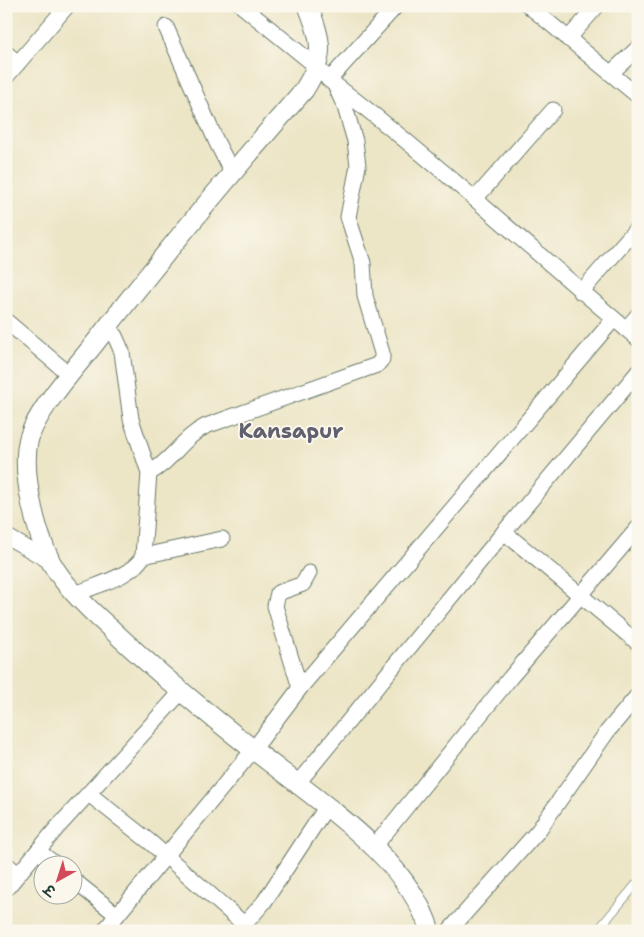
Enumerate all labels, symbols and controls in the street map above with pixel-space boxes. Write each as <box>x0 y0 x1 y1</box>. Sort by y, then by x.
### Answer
district label: Kansapur <box>239 417 343 445</box>
north arrow <box>32 854 82 904</box>
text: उ <box>39 879 61 901</box>

